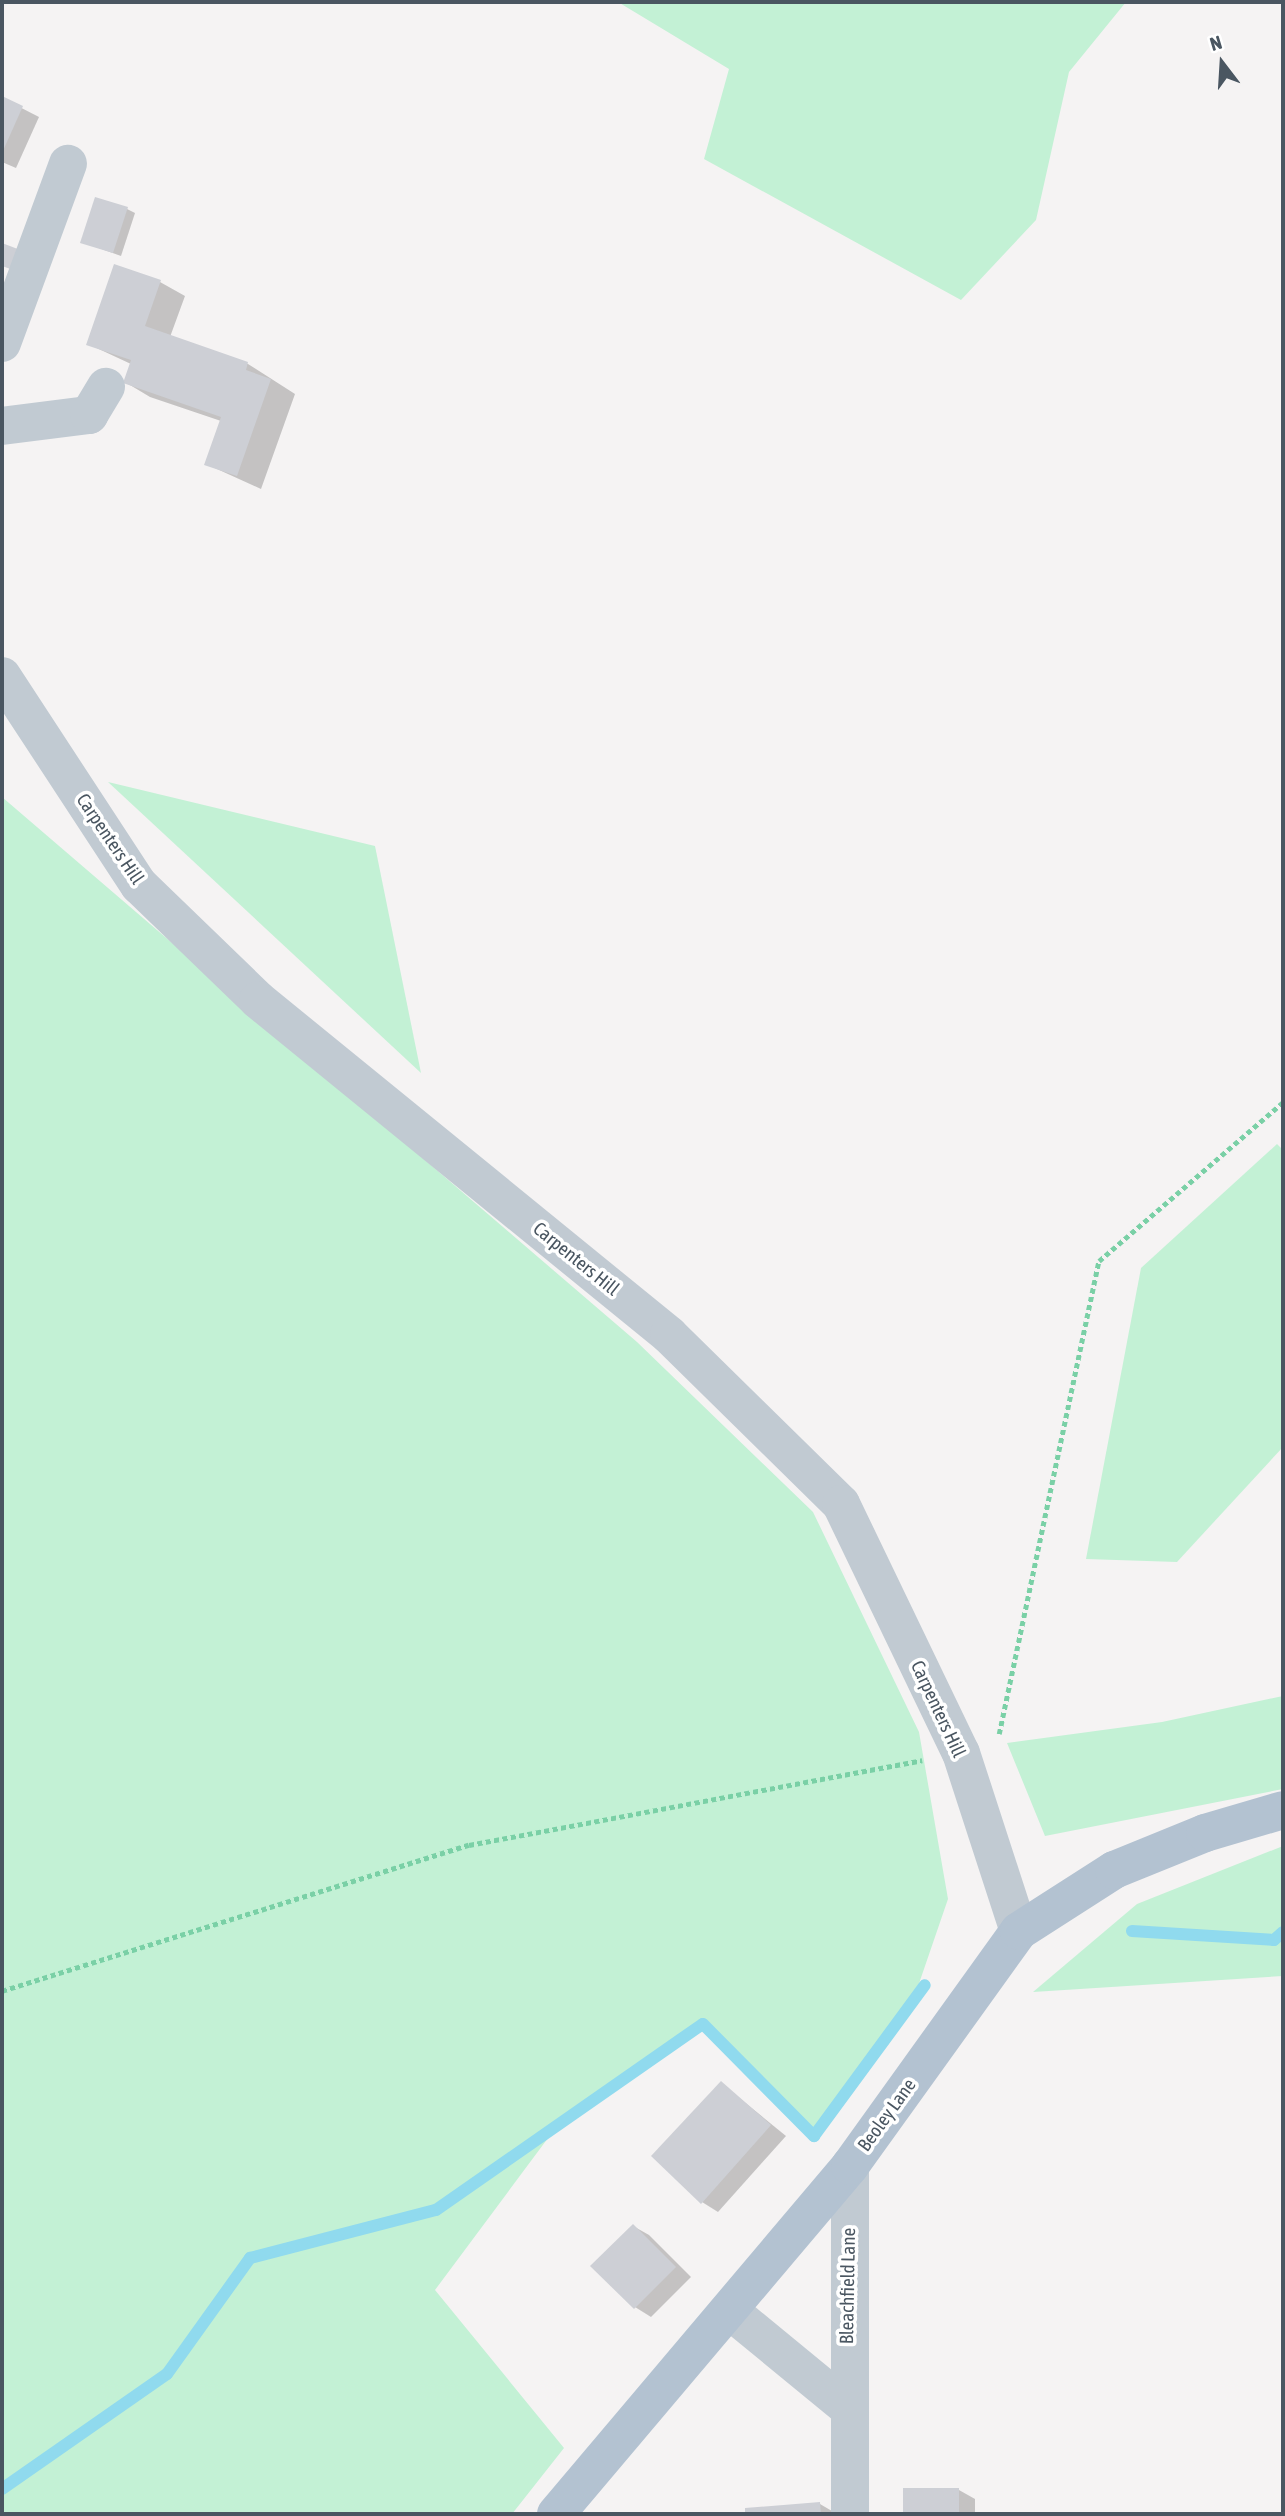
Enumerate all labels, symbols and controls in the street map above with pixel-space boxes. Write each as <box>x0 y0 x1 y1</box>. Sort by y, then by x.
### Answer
north arrow <box>1187 28 1257 98</box>
text: N <box>1207 31 1224 55</box>
street label: Carpenters Hill <box>71 789 149 889</box>
street label: Carpenters Hill <box>528 1217 624 1301</box>
street label: Carpenters Hill <box>906 1657 970 1761</box>
street label: Beoley Lane <box>853 2074 921 2156</box>
street label: Bleachfield Lane <box>836 2228 860 2344</box>

